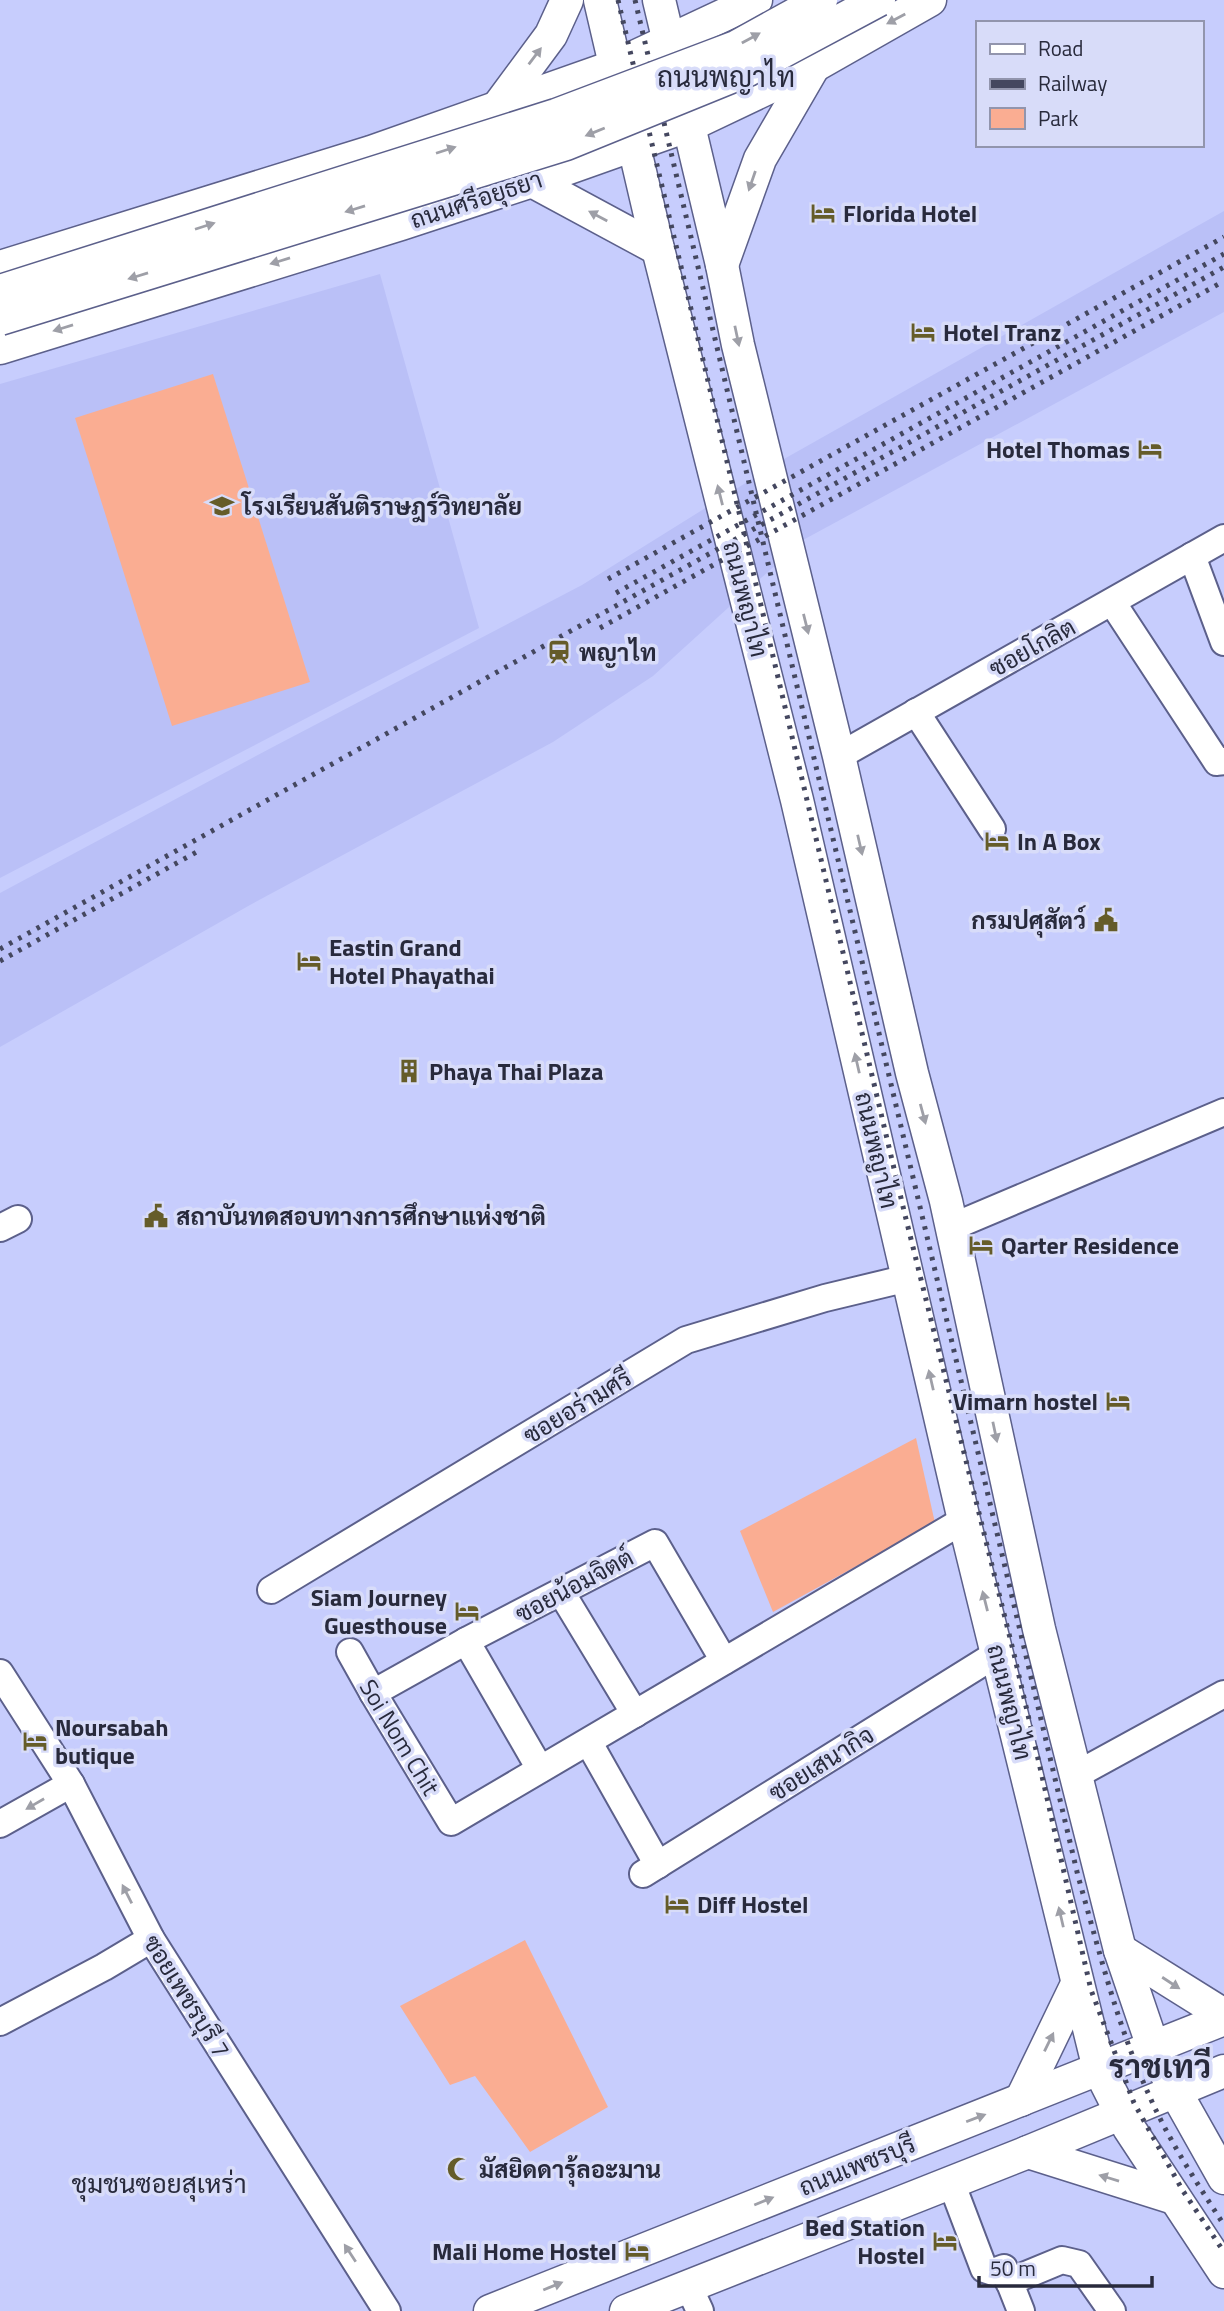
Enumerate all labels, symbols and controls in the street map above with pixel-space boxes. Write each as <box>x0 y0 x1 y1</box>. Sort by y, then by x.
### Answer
one-way arrow <box>886 13 905 25</box>
legend <box>976 21 1203 147</box>
one-way arrow <box>741 32 761 44</box>
text: Road <box>1038 32 1083 64</box>
one-way arrow <box>528 47 542 65</box>
district label: ถนนพญาไท <box>657 55 795 98</box>
text: Railway <box>1038 67 1107 99</box>
text: Park <box>1038 102 1078 134</box>
one-way arrow <box>584 127 605 138</box>
one-way arrow <box>435 144 456 155</box>
street label: ถนนศรีอยุธยา <box>405 161 547 237</box>
one-way arrow <box>746 171 757 192</box>
place label: Florida Hotel <box>843 195 977 231</box>
hotel icon: Florida Hotel <box>809 199 837 227</box>
one-way arrow <box>345 205 366 215</box>
one-way arrow <box>589 210 608 222</box>
one-way arrow <box>195 220 216 231</box>
one-way arrow <box>269 256 290 267</box>
one-way arrow <box>127 272 148 282</box>
place label: Hotel Tranz <box>943 314 1061 350</box>
hotel icon: Hotel Tranz <box>909 318 937 346</box>
one-way arrow <box>52 324 73 334</box>
one-way arrow <box>731 325 742 347</box>
place label: Hotel Thomas <box>986 431 1130 467</box>
hotel icon: Hotel Thomas <box>1136 435 1164 463</box>
one-way arrow <box>714 484 725 506</box>
place label: โรงเรียนสันติราษฎร์วิทยาลัย <box>240 488 522 524</box>
school or university icon: โรงเรียนสันติราษฎร์วิทยาลัย <box>208 492 236 520</box>
street label: ถนนพญาไท <box>714 537 778 661</box>
street label: ซอยโกลิต <box>982 608 1082 686</box>
one-way arrow <box>801 613 812 635</box>
place label: พญาไท <box>579 634 656 670</box>
station icon: พญาไท <box>545 638 573 666</box>
place label: In A Box <box>1017 823 1101 859</box>
hotel icon: In A Box <box>983 827 1011 855</box>
one-way arrow <box>854 834 865 856</box>
place label: กรมปศุสัตว์ <box>971 902 1087 938</box>
public building icon: กรมปศุสัตว์ <box>1092 906 1120 934</box>
place label: Eastin Grand Hotel Phayathai <box>329 929 495 993</box>
hotel icon: Eastin Grand Hotel Phayathai <box>295 947 323 975</box>
one-way arrow <box>851 1052 862 1074</box>
place label: Phaya Thai Plaza <box>429 1053 604 1089</box>
building icon: Phaya Thai Plaza <box>395 1057 423 1085</box>
street label: ถนนพญาไท <box>846 1088 908 1212</box>
one-way arrow <box>918 1104 929 1126</box>
place label: สถาบันทดสอบทางการศึกษาแห่งชาติ <box>176 1198 546 1234</box>
public building icon: สถาบันทดสอบทางการศึกษาแห่งชาติ <box>142 1202 170 1230</box>
place label: Qarter Residence <box>1001 1227 1179 1263</box>
hotel icon: Qarter Residence <box>967 1231 995 1259</box>
street label: ซอยอร่ามศรี <box>516 1359 638 1453</box>
one-way arrow <box>925 1369 936 1391</box>
place label: Vimarn hostel <box>953 1383 1098 1419</box>
hotel icon: Vimarn hostel <box>1104 1387 1132 1415</box>
one-way arrow <box>989 1421 1000 1443</box>
street label: ซอยน้อมจิตต์ <box>509 1539 639 1631</box>
place label: Siam Journey Guesthouse <box>311 1579 447 1643</box>
one-way arrow <box>979 1590 990 1612</box>
hotel icon: Siam Journey Guesthouse <box>453 1597 481 1625</box>
street label: ถนนพญาไท <box>978 1640 1042 1764</box>
street label: Soi Nom Chit <box>351 1672 449 1802</box>
place label: Noursabah butique <box>55 1709 169 1773</box>
street label: ซอยเสนากิจ <box>761 1716 881 1810</box>
hotel icon: Noursabah butique <box>21 1727 49 1755</box>
one-way arrow <box>26 1798 45 1810</box>
one-way arrow <box>122 1883 134 1903</box>
place label: Diff Hostel <box>697 1886 809 1922</box>
hotel icon: Diff Hostel <box>663 1890 691 1918</box>
one-way arrow <box>1056 1906 1067 1928</box>
street label: ซอยเพชรบุรี 7 <box>135 1927 239 2065</box>
one-way arrow <box>1162 1977 1181 1990</box>
one-way arrow <box>1043 2032 1055 2052</box>
district label: ราชเทวี <box>1109 2042 1211 2090</box>
one-way arrow <box>965 2112 986 2123</box>
street label: ถนนเพชรบุรี <box>793 2125 921 2205</box>
place label: มัสยิดดารุ้ลอะมาน <box>479 2151 661 2187</box>
mosque icon: มัสยิดดารุ้ลอะมาน <box>445 2155 473 2183</box>
district label: ชุมชนซอยสุเหร่า <box>71 2164 247 2203</box>
one-way arrow <box>1098 2173 1119 2183</box>
one-way arrow <box>754 2196 775 2207</box>
place label: Bed Station Hostel <box>805 2209 925 2273</box>
hotel icon: Bed Station Hostel <box>931 2227 959 2255</box>
place label: Mali Home Hostel <box>432 2233 617 2269</box>
hotel icon: Mali Home Hostel <box>623 2237 651 2265</box>
one-way arrow <box>344 2244 357 2263</box>
scale bar <box>979 2244 1152 2288</box>
text: 50 m <box>990 2252 1036 2284</box>
one-way arrow <box>543 2280 564 2291</box>

